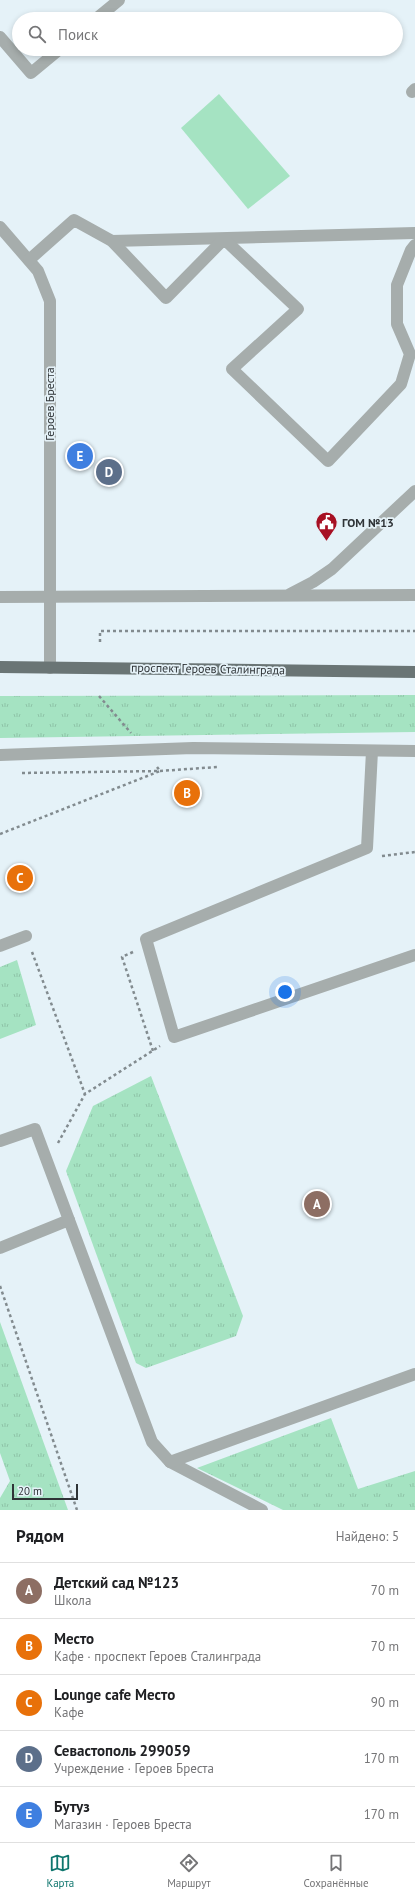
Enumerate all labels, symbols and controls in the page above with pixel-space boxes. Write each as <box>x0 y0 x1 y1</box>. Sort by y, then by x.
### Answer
search box <box>12 12 403 56</box>
icon: search <box>26 23 48 45</box>
text: Поиск <box>58 25 98 44</box>
street label: Героев Бреста <box>42 367 57 441</box>
pin: E <box>67 441 93 471</box>
pin: D <box>96 457 122 487</box>
public building icon: ГОМ №13 <box>314 510 340 543</box>
place label: ГОМ №13 <box>342 515 394 530</box>
street label: проспект Героев Сталинграда <box>131 660 285 677</box>
pin: B <box>174 778 200 808</box>
pin: C <box>7 863 33 893</box>
your location <box>275 982 295 1002</box>
pin: A <box>304 1189 330 1219</box>
scale bar <box>12 1482 78 1501</box>
text: 20 m <box>18 1484 42 1498</box>
text: Рядом <box>16 1525 64 1547</box>
text: Найдено: 5 <box>336 1528 399 1545</box>
text: Детский сад №123 <box>54 1573 179 1592</box>
text: A <box>25 1582 33 1599</box>
text: 70 m <box>371 1582 399 1599</box>
text: Школа <box>54 1592 91 1609</box>
text: Место <box>54 1629 94 1648</box>
text: B <box>25 1638 33 1655</box>
text: 70 m <box>371 1638 399 1655</box>
text: Кафе · проспект Героев Сталинграда <box>54 1648 261 1665</box>
text: Lounge cafe Место <box>54 1685 175 1704</box>
text: C <box>25 1694 33 1711</box>
text: 90 m <box>371 1694 399 1711</box>
text: Кафе <box>54 1704 84 1721</box>
text: Севастополь 299059 <box>54 1741 191 1760</box>
text: D <box>25 1750 33 1767</box>
text: 170 m <box>364 1750 399 1767</box>
text: Учреждение · Героев Бреста <box>54 1760 214 1777</box>
text: Бутуз <box>54 1797 90 1816</box>
text: E <box>26 1806 32 1823</box>
text: 170 m <box>364 1806 399 1823</box>
text: Магазин · Героев Бреста <box>54 1816 192 1833</box>
tab: Карта <box>46 1852 74 1890</box>
tab: Маршрут <box>167 1852 211 1890</box>
tab: Сохранённые <box>304 1852 369 1890</box>

